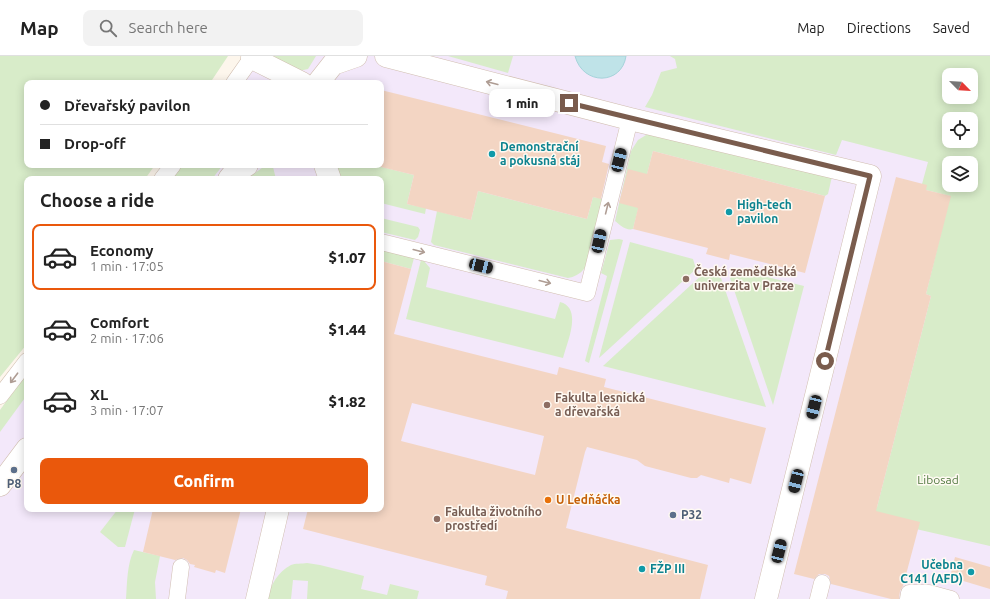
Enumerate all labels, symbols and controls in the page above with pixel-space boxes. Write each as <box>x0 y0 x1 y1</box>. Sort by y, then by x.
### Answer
search box <box>83 10 363 46</box>
text: Map <box>20 17 59 39</box>
icon: search <box>97 17 119 39</box>
text: Search here <box>129 19 208 36</box>
text: Map <box>797 20 825 36</box>
text: Directions <box>847 20 911 36</box>
text: Saved <box>933 20 970 36</box>
north arrow <box>942 68 978 104</box>
map controls <box>942 68 978 192</box>
one-way arrow <box>486 79 499 87</box>
callout: 1 min <box>489 89 555 117</box>
route end <box>560 94 578 112</box>
text: 1 min <box>505 96 539 110</box>
text: Dřevařský pavilon <box>64 97 191 114</box>
button: locate <box>942 112 978 148</box>
text: Drop-off <box>64 135 126 152</box>
place label: Demonstrační a pokusná stáj <box>500 140 580 167</box>
car <box>610 147 628 173</box>
marker: Demonstrační a pokusná stáj <box>487 149 497 159</box>
button: layers <box>942 156 978 192</box>
text: Choose a ride <box>40 190 154 210</box>
place label: High-tech pavilon <box>737 198 792 225</box>
one-way arrow <box>604 202 611 215</box>
marker: High-tech pavilon <box>724 207 734 217</box>
car <box>591 228 607 254</box>
icon: car <box>42 239 78 275</box>
text: Economy <box>90 242 154 259</box>
one-way arrow <box>412 248 425 255</box>
text: $1.07 <box>328 249 366 266</box>
car <box>468 257 494 275</box>
text: 1 min · 17:05 <box>90 259 164 273</box>
place label: Česká zemědělská univerzita v Praze <box>694 263 797 292</box>
marker: Česká zemědělská univerzita v Praze <box>681 274 691 284</box>
one-way arrow <box>538 279 551 286</box>
icon: car <box>42 311 78 347</box>
text: Comfort <box>90 314 149 331</box>
text: $1.44 <box>328 321 366 338</box>
text: 2 min · 17:06 <box>90 331 164 345</box>
route start <box>816 352 834 370</box>
one-way arrow <box>9 373 18 384</box>
icon: car <box>42 383 78 419</box>
text: XL <box>90 386 108 403</box>
place label: Fakulta lesnická a dřevařská <box>555 391 645 418</box>
text: $1.82 <box>328 393 366 410</box>
car <box>805 394 823 420</box>
marker: Fakulta lesnická a dřevařská <box>542 400 552 410</box>
text: 3 min · 17:07 <box>90 403 164 417</box>
button: Confirm <box>40 458 368 504</box>
marker: P8 <box>9 465 19 475</box>
car <box>787 468 805 494</box>
park label: Libosad <box>917 473 959 486</box>
place label: P8 <box>7 477 21 490</box>
place label: U Ledňáčka <box>556 493 621 506</box>
marker: U Ledňáčka <box>543 495 553 505</box>
place label: Fakulta životního prostředí <box>445 505 542 532</box>
place label: P32 <box>681 508 702 521</box>
marker: P32 <box>668 510 678 520</box>
marker: Fakulta životního prostředí <box>432 514 442 524</box>
car <box>770 538 788 564</box>
place label: Učebna C141 (AFD) <box>900 558 963 586</box>
place label: FŽP III <box>650 560 685 575</box>
marker: FŽP III <box>637 564 647 574</box>
marker: Učebna C141 (AFD) <box>966 567 976 577</box>

